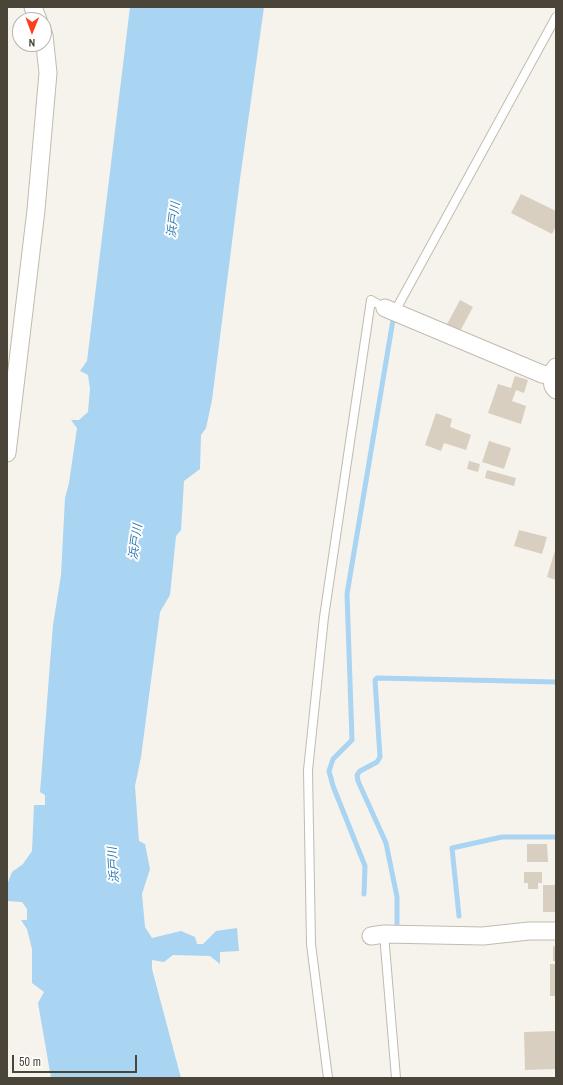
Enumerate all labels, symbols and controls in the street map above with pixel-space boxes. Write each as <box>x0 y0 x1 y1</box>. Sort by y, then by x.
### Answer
north arrow <box>12 12 52 52</box>
text: N <box>28 36 35 50</box>
water label: 浜戸川 <box>165 201 183 239</box>
water label: 浜戸川 <box>126 523 146 561</box>
water label: 浜戸川 <box>106 847 122 883</box>
scale bar <box>14 1047 139 1073</box>
text: 50 m <box>19 1054 41 1070</box>

